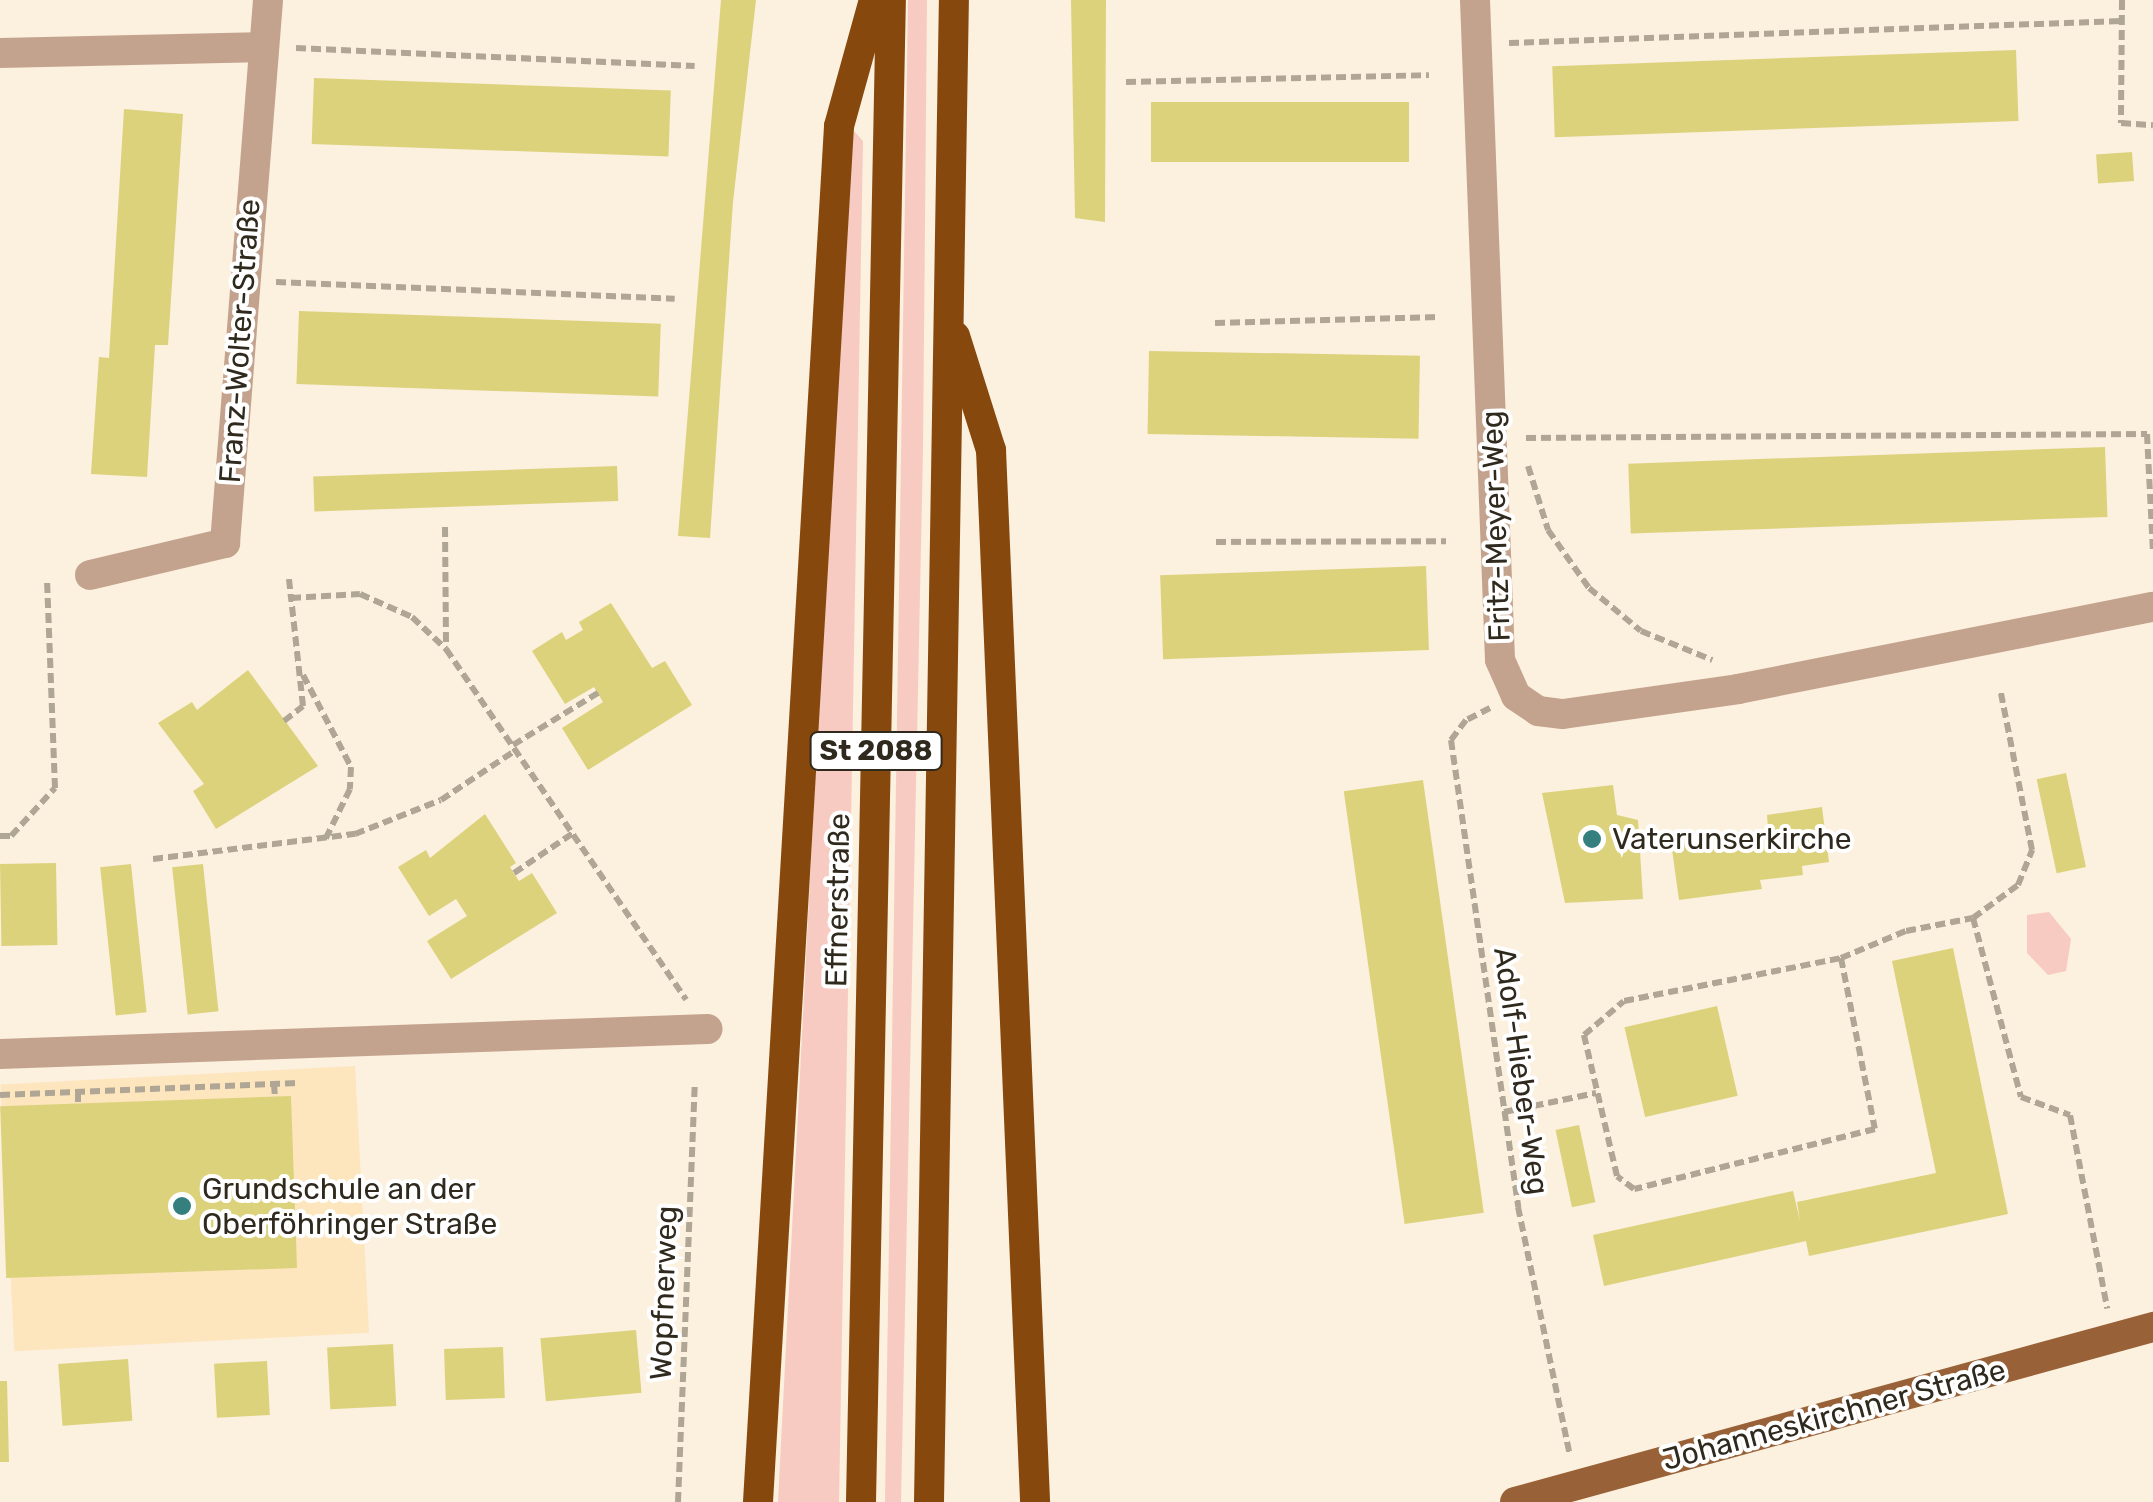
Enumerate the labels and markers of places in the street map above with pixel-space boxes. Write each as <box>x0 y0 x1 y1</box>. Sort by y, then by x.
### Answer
place label: Vaterunserkirche <box>1612 821 1852 857</box>
marker: Vaterunserkirche <box>1581 828 1603 850</box>
place label: Grundschule an der Oberföhringer Straße <box>202 1171 498 1242</box>
marker: Grundschule an der Oberföhringer Straße <box>171 1195 193 1217</box>

